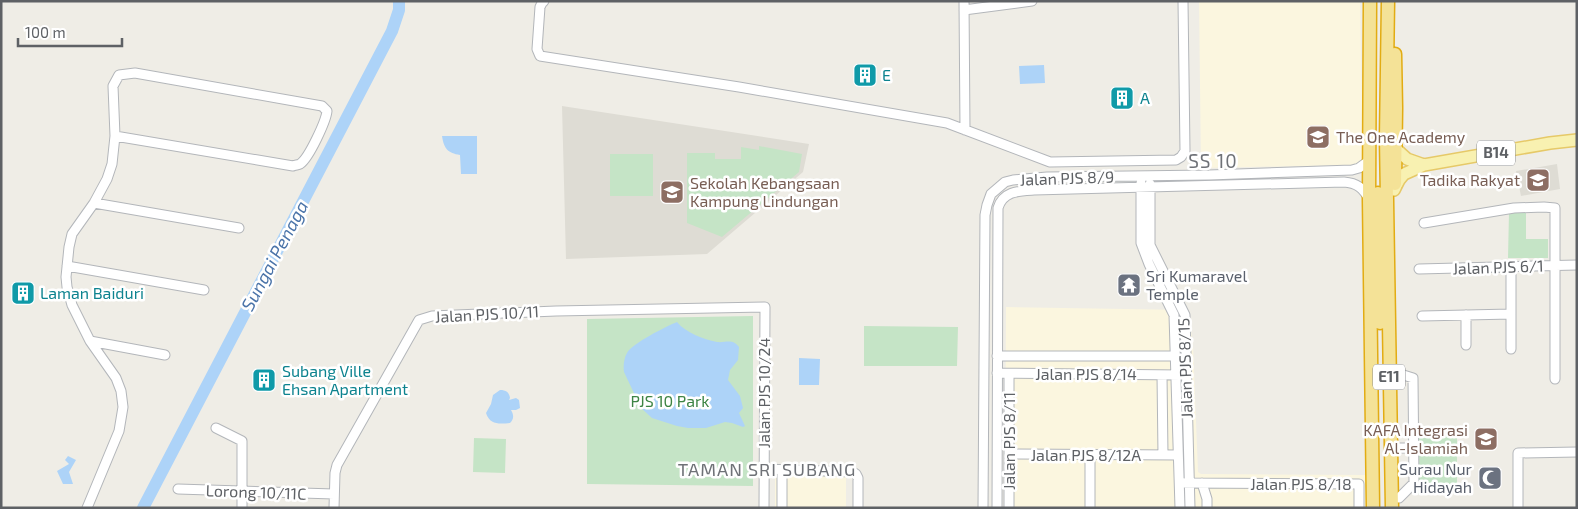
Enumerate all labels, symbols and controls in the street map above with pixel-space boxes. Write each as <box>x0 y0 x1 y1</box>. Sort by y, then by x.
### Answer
scale bar <box>18 15 121 47</box>
text: 100 m <box>25 23 66 41</box>
building icon: E <box>852 62 878 88</box>
place label: E <box>882 65 891 84</box>
building icon: A <box>1109 85 1135 111</box>
place label: A <box>1140 88 1150 107</box>
school or university icon: The One Academy <box>1305 124 1331 150</box>
place label: The One Academy <box>1336 127 1466 146</box>
road number: B14 <box>1477 140 1515 166</box>
district label: SS 10 <box>1188 149 1238 172</box>
street label: Jalan PJS 8/9 <box>1019 166 1115 189</box>
school or university icon: Tadika Rakyat <box>1525 167 1551 193</box>
place label: Tadika Rakyat <box>1420 170 1520 189</box>
place label: Sekolah Kebangsaan Kampung Lindungan <box>690 173 840 210</box>
school or university icon: Sekolah Kebangsaan Kampung Lindungan <box>659 179 685 205</box>
water label: Sungai Penaga <box>236 197 312 314</box>
street label: Jalan PJS 6/1 <box>1452 255 1544 278</box>
place label: Sri Kumaravel Temple <box>1146 266 1247 303</box>
temple icon: Sri Kumaravel Temple <box>1116 272 1142 298</box>
building icon: Laman Baiduri <box>10 280 36 306</box>
place label: Laman Baiduri <box>40 283 144 302</box>
street label: Jalan PJS 10/11 <box>434 301 540 326</box>
street label: Jalan PJS 8/15 <box>1173 318 1196 418</box>
street label: Jalan PJS 10/24 <box>754 338 773 448</box>
place label: Subang Ville Ehsan Apartment <box>282 361 408 398</box>
street label: Jalan PJS 8/14 <box>1035 364 1137 383</box>
road number: E11 <box>1373 364 1405 390</box>
building icon: Subang Ville Ehsan Apartment <box>251 367 277 393</box>
park label: PJS 10 Park <box>630 391 710 410</box>
street label: Jalan PJS 8/11 <box>999 392 1018 490</box>
place label: KAFA Integrasi Al-Islamiah <box>1363 420 1468 457</box>
school or university icon: KAFA Integrasi Al-Islamiah <box>1473 426 1499 452</box>
street label: Jalan PJS 8/12A <box>1031 445 1141 464</box>
district label: TAMAN SRI SUBANG <box>678 458 856 480</box>
place label: Surau Nur Hidayah <box>1399 459 1473 496</box>
mosque icon: Surau Nur Hidayah <box>1477 465 1503 491</box>
street label: Jalan PJS 8/18 <box>1250 474 1352 493</box>
street label: Lorong 10/11C <box>205 480 307 503</box>

